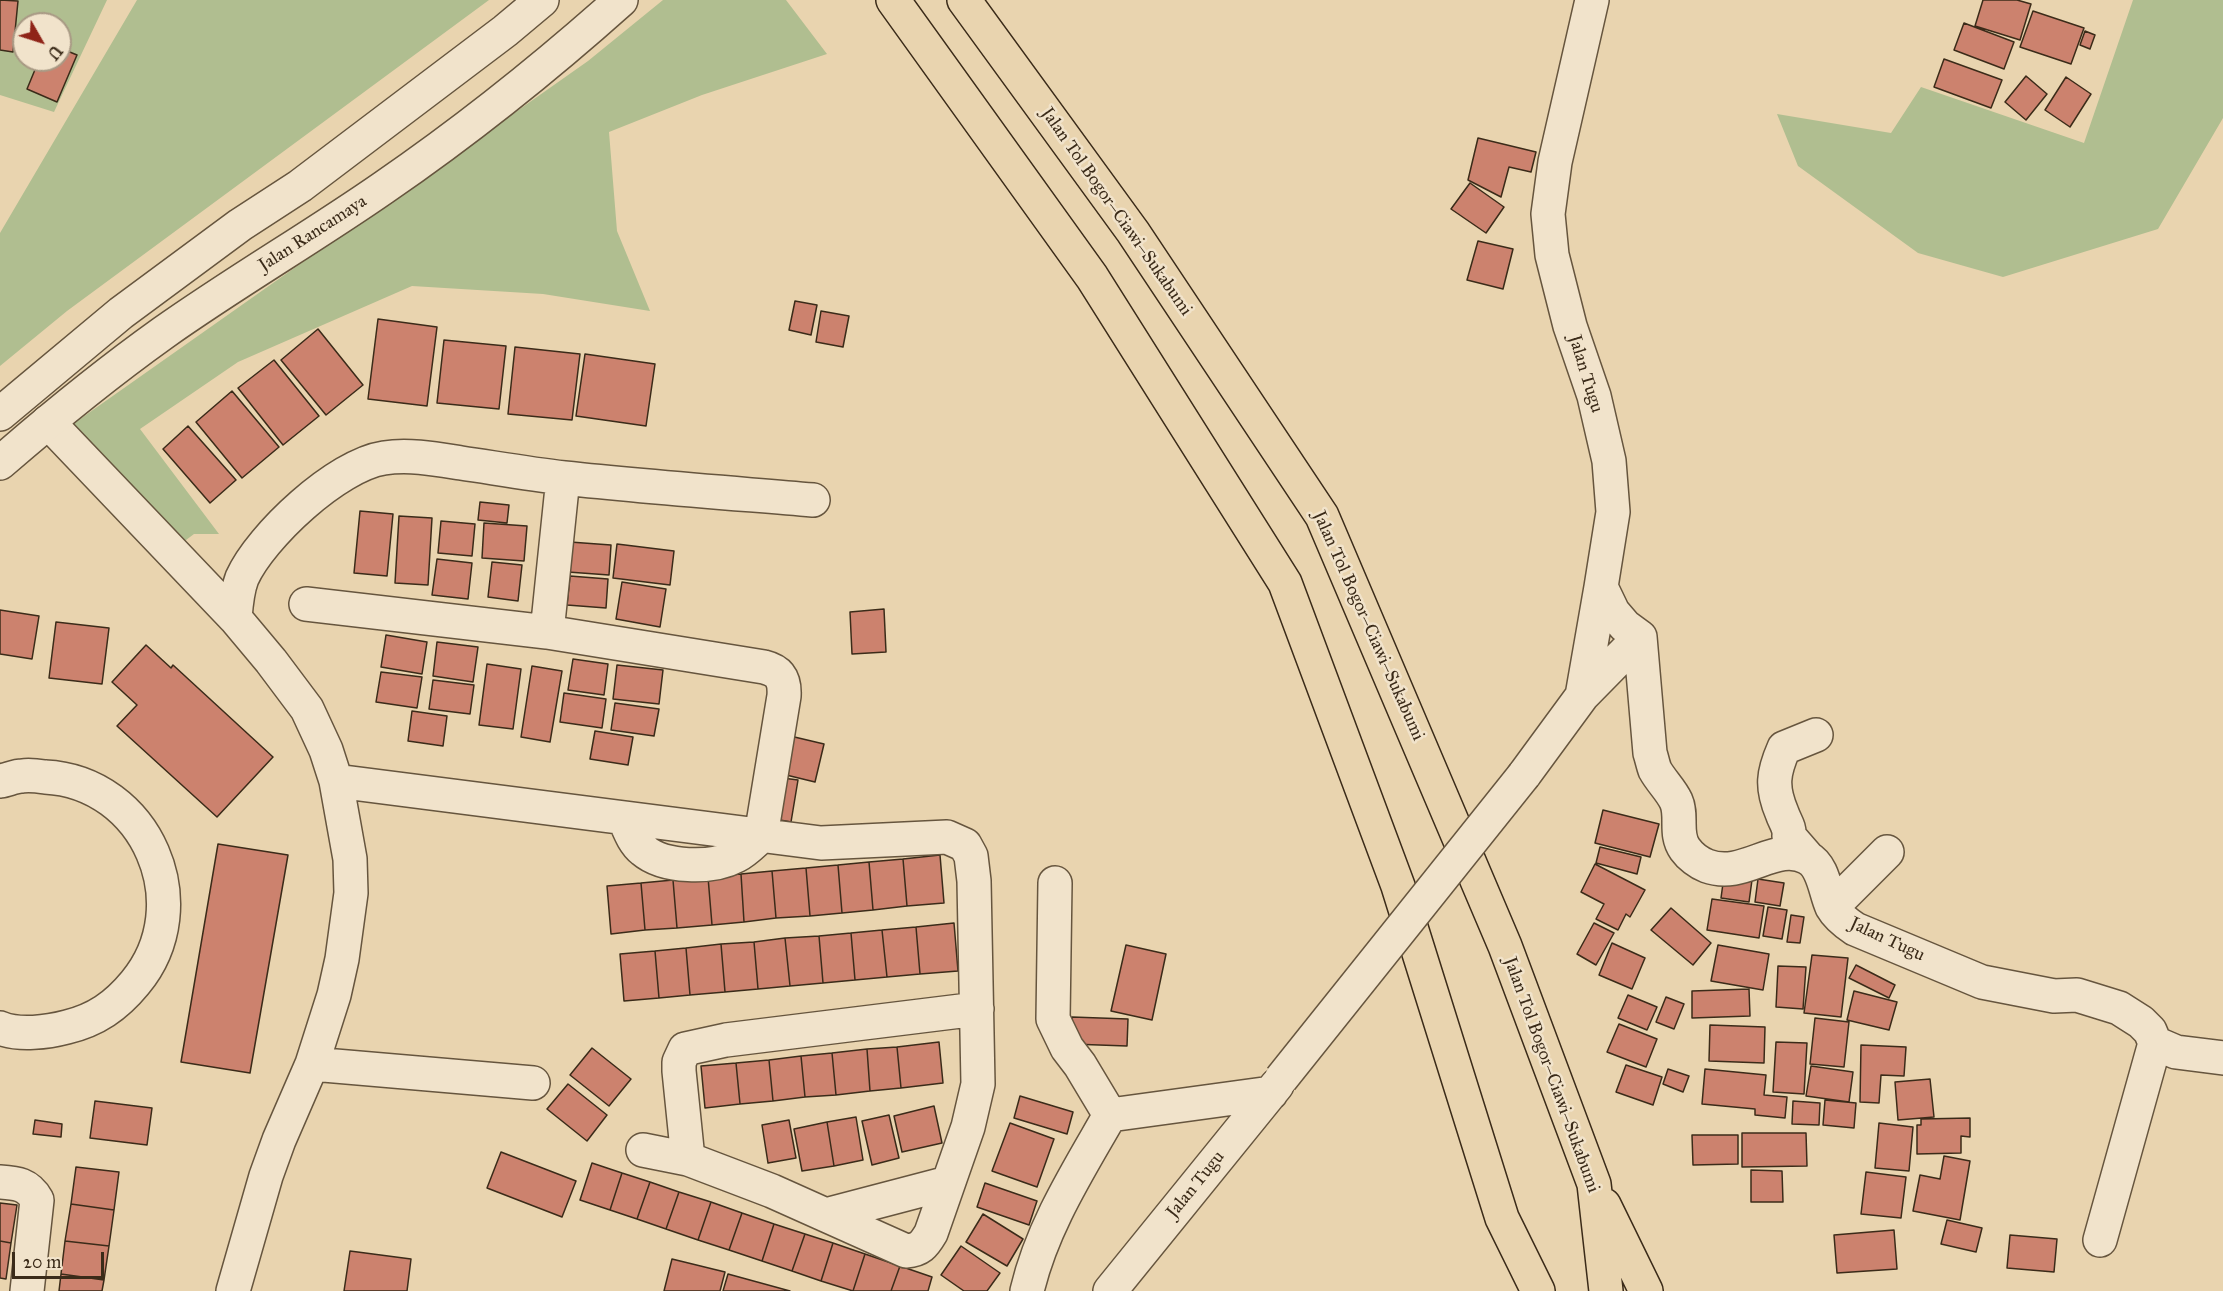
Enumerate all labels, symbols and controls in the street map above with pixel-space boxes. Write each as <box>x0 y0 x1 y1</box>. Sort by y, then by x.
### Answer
north arrow <box>12 12 72 72</box>
text: U <box>43 41 66 63</box>
street label: Jalan Tol Bogor–Ciawi–Sukabumi <box>1036 104 1196 320</box>
street label: Jalan Rancamaya <box>255 191 371 277</box>
street label: Jalan Tugu <box>1563 332 1607 416</box>
street label: Jalan Tol Bogor–Ciawi–Sukabumi <box>1307 508 1429 744</box>
street label: Jalan Tugu <box>1846 913 1928 967</box>
street label: Jalan Tol Bogor–Ciawi–Sukabumi <box>1498 954 1604 1196</box>
street label: Jalan Tugu <box>1162 1147 1230 1223</box>
scale bar <box>15 1240 106 1278</box>
text: 20 m <box>23 1251 61 1273</box>

